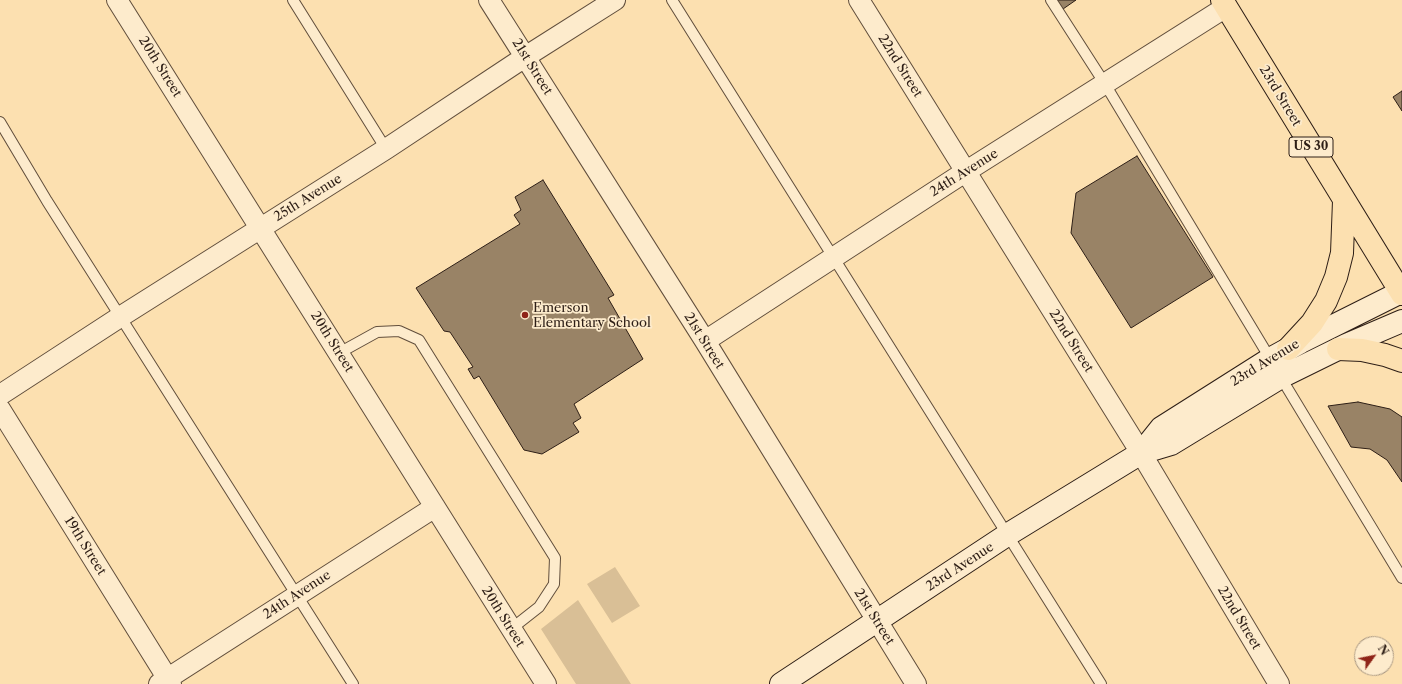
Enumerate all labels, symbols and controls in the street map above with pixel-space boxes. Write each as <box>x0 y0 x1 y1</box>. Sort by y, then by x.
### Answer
street label: 22nd Street <box>874 32 926 100</box>
street label: 20th Street <box>135 34 185 100</box>
street label: 21st Street <box>509 36 555 98</box>
street label: 23rd Street <box>1256 63 1304 129</box>
road number: US 30 <box>1289 137 1333 157</box>
street label: 24th Avenue <box>927 146 1001 200</box>
street label: 25th Avenue <box>271 171 345 225</box>
place label: Emerson Elementary School <box>533 300 651 331</box>
street label: 22nd Street <box>1045 307 1097 375</box>
street label: 20th Street <box>307 309 357 375</box>
marker: Emerson Elementary School <box>520 310 530 320</box>
street label: 21st Street <box>681 310 727 372</box>
street label: 23rd Avenue <box>1228 336 1302 390</box>
street label: 19th Street <box>61 514 109 578</box>
street label: 23rd Avenue <box>923 539 997 595</box>
street label: 24th Avenue <box>260 567 334 623</box>
street label: 22nd Street <box>1214 583 1264 653</box>
street label: 20th Street <box>478 584 528 650</box>
street label: 21st Street <box>851 586 897 648</box>
north arrow <box>1354 636 1394 676</box>
text: N <box>1375 642 1392 658</box>

